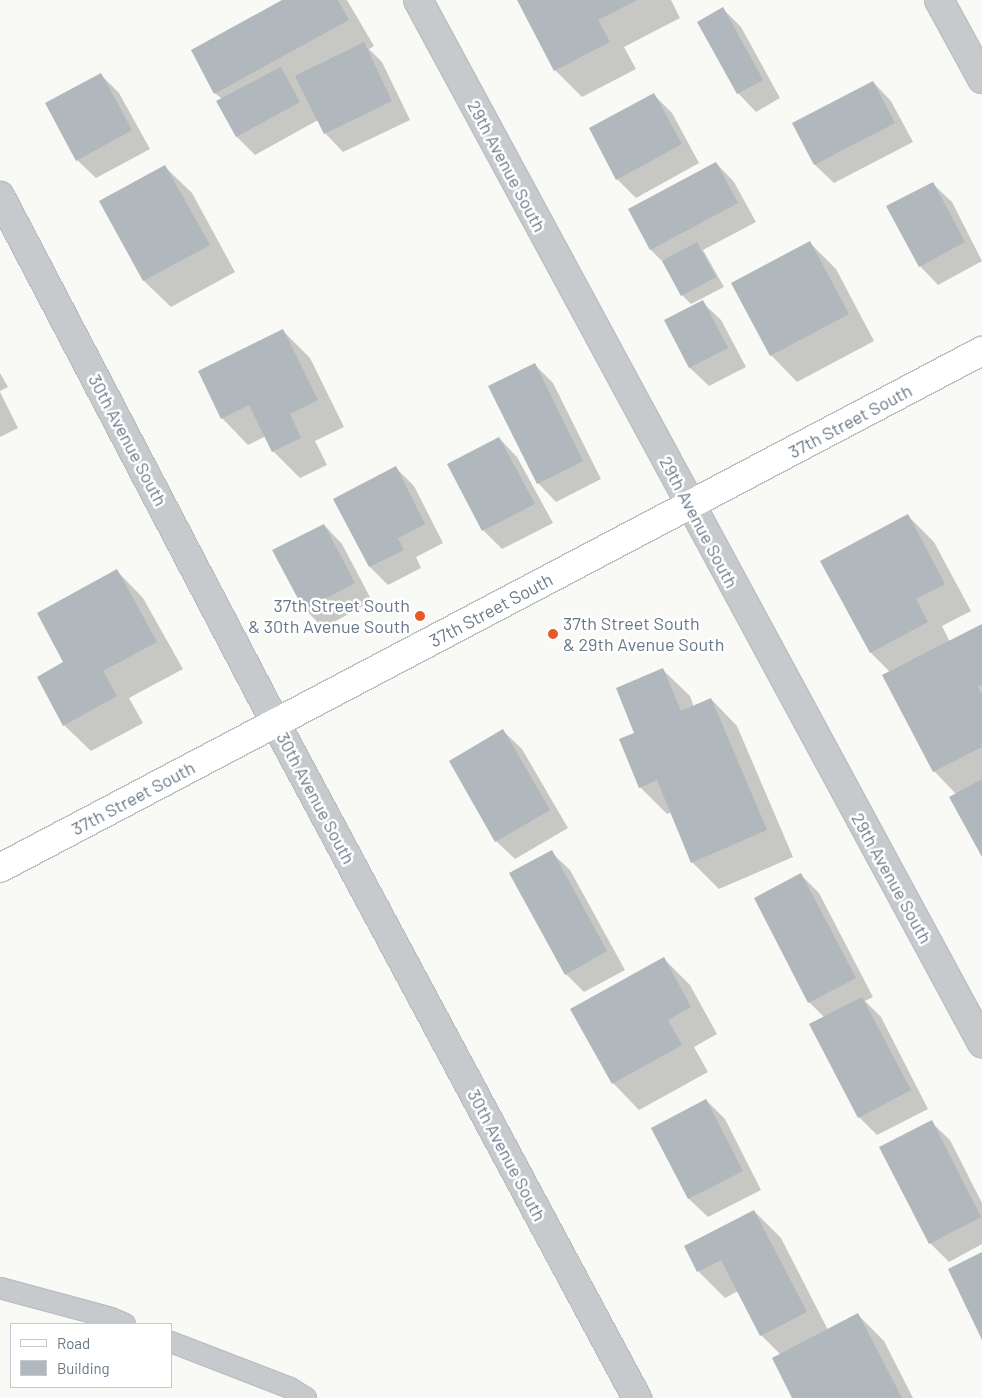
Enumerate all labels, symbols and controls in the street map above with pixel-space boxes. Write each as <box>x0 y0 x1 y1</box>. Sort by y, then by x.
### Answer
street label: 29th Avenue South <box>463 97 551 235</box>
street label: 30th Avenue South <box>84 370 172 510</box>
street label: 37th Street South <box>785 379 915 463</box>
street label: 29th Avenue South <box>655 453 743 591</box>
street label: 37th Street South <box>426 568 556 652</box>
place label: 37th Street South & 30th Avenue South <box>248 595 410 638</box>
marker: 37th Street South & 30th Avenue South <box>414 610 426 622</box>
place label: 37th Street South & 29th Avenue South <box>563 613 724 656</box>
marker: 37th Street South & 29th Avenue South <box>547 628 559 640</box>
street label: 30th Avenue South <box>272 728 360 868</box>
street label: 37th Street South <box>68 756 198 840</box>
street label: 29th Avenue South <box>847 809 937 947</box>
street label: 30th Avenue South <box>463 1085 551 1225</box>
legend <box>10 1323 172 1388</box>
text: Road <box>57 1334 90 1352</box>
text: Building <box>57 1359 110 1377</box>

